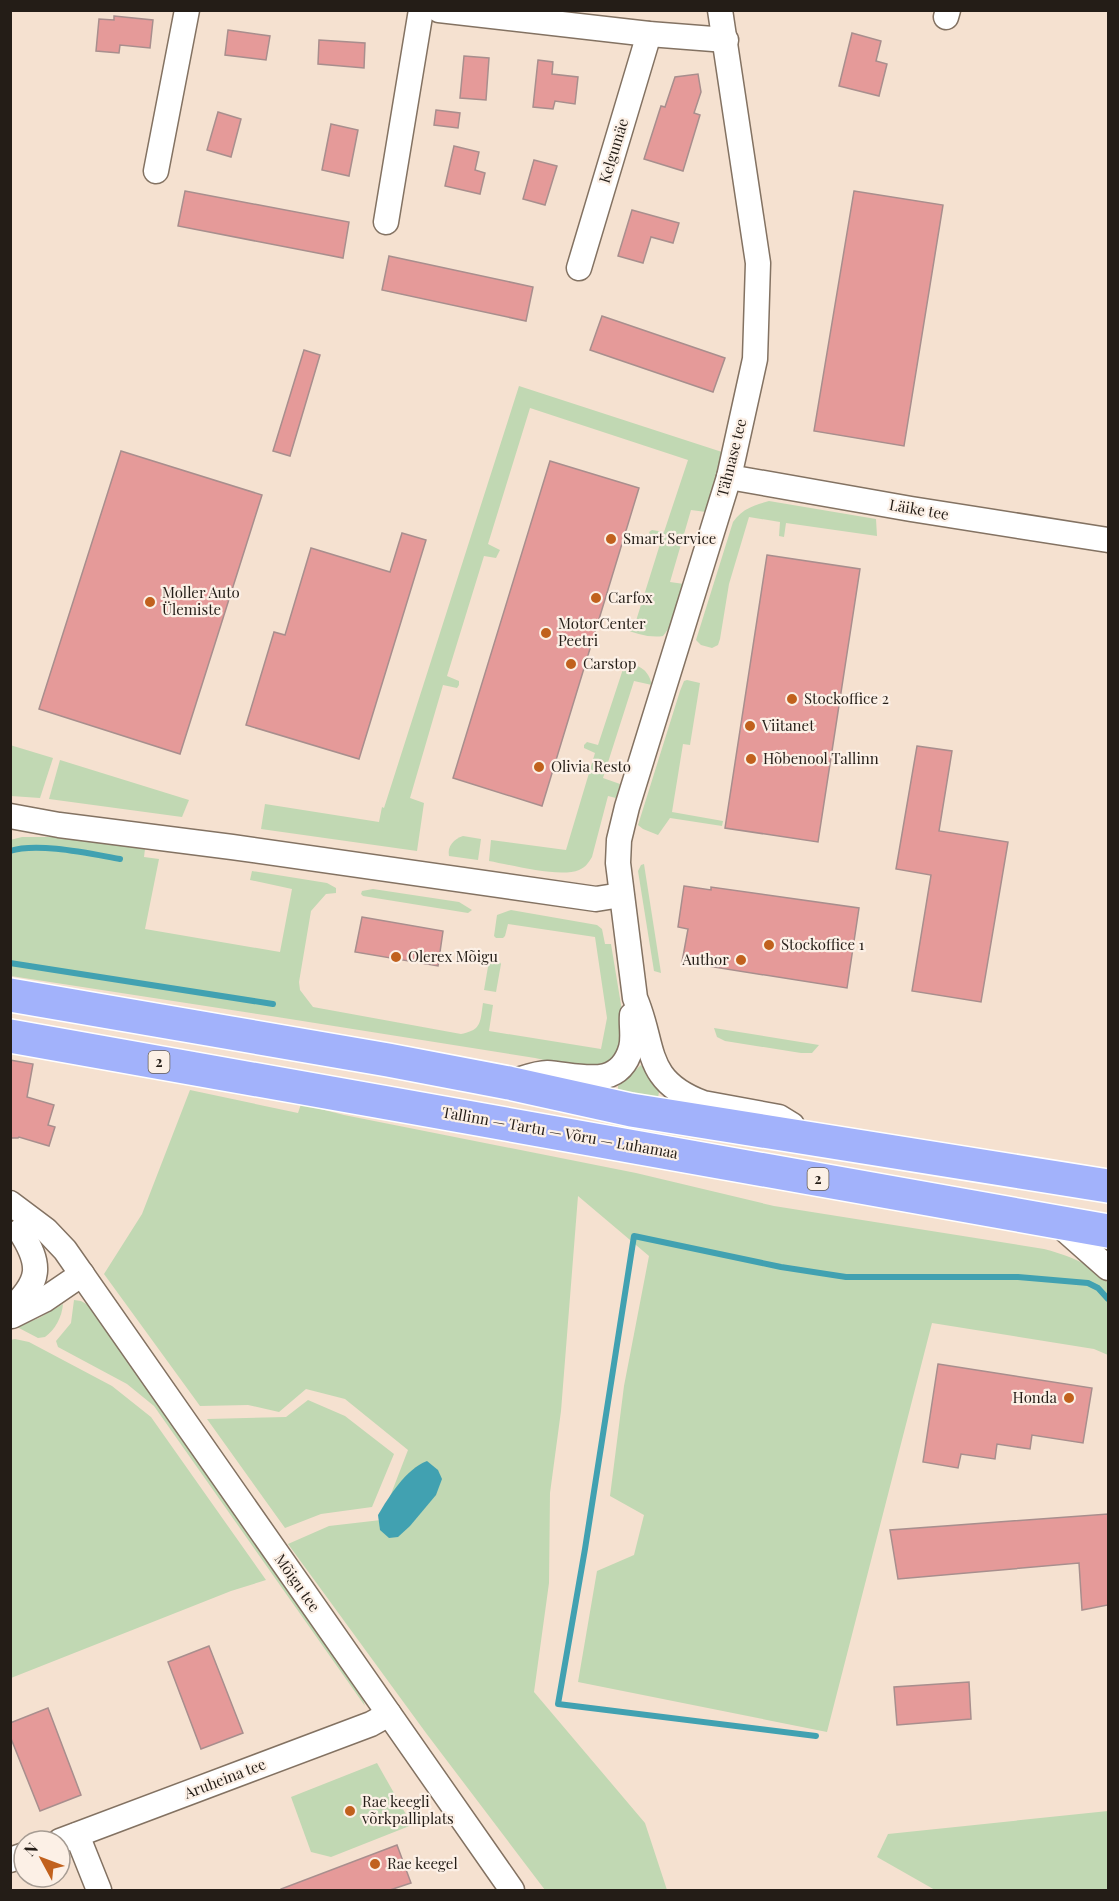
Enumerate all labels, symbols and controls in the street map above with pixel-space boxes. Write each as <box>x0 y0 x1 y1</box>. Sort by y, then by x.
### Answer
street label: Kelgumäe <box>594 116 632 186</box>
street label: Tähnase tee <box>712 416 750 499</box>
street label: Läike tee <box>888 494 951 524</box>
place label: Smart Service <box>623 528 716 548</box>
marker: Smart Service <box>604 532 618 546</box>
place label: Moller Auto Ülemiste <box>162 582 240 619</box>
place label: Carfox <box>608 587 653 607</box>
marker: Carfox <box>589 591 603 605</box>
marker: Moller Auto Ülemiste <box>143 595 157 609</box>
place label: MotorCenter Peetri <box>558 613 646 650</box>
marker: MotorCenter Peetri <box>539 626 553 640</box>
place label: Carstop <box>583 653 637 673</box>
marker: Carstop <box>564 657 578 671</box>
place label: Stockoffice 2 <box>804 688 889 708</box>
marker: Stockoffice 2 <box>785 692 799 706</box>
place label: Viitanet <box>761 715 815 735</box>
marker: Viitanet <box>743 719 757 733</box>
place label: Hõbenool Tallinn <box>763 748 879 768</box>
marker: Hõbenool Tallinn <box>744 752 758 766</box>
place label: Olivia Resto <box>551 756 631 776</box>
marker: Olivia Resto <box>532 760 546 774</box>
place label: Stockoffice 1 <box>781 934 865 954</box>
marker: Stockoffice 1 <box>762 938 776 952</box>
place label: Olerex Mõigu <box>408 946 498 966</box>
place label: Author <box>681 949 729 969</box>
marker: Olerex Mõigu <box>389 950 403 964</box>
marker: Author <box>734 953 748 967</box>
road number: 2 <box>148 1051 170 1073</box>
street label: Tallinn — Tartu — Võru — Luhamaa <box>441 1101 680 1163</box>
road number: 2 <box>808 1168 828 1190</box>
place label: Honda <box>1013 1387 1058 1407</box>
marker: Honda <box>1062 1391 1076 1405</box>
street label: Mõigu tee <box>271 1550 325 1615</box>
street label: Aruheina tee <box>180 1753 268 1803</box>
place label: Rae keegli võrkpalliplats <box>361 1791 454 1828</box>
marker: Rae keegli võrkpalliplats <box>343 1804 357 1818</box>
north arrow <box>12 1829 72 1889</box>
text: N <box>19 1837 42 1860</box>
place label: Rae keegel <box>387 1853 458 1873</box>
marker: Rae keegel <box>368 1857 382 1871</box>

